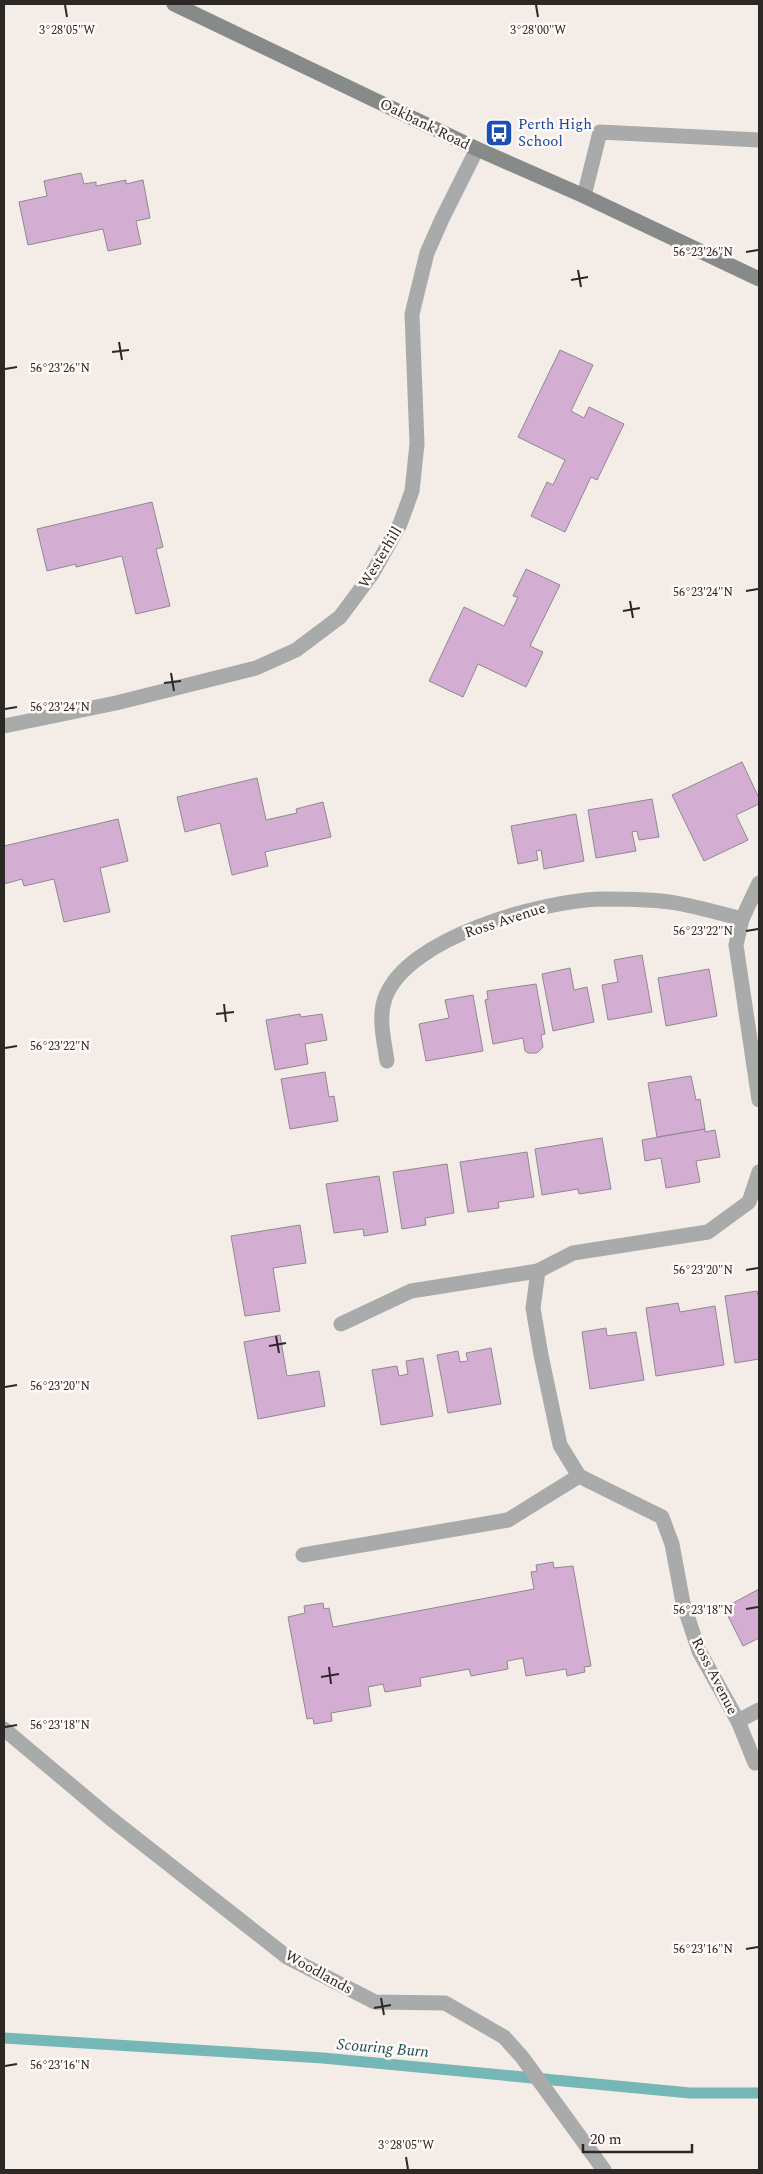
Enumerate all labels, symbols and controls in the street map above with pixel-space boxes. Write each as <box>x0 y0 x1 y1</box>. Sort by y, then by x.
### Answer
text: 3°28'05"W <box>39 21 95 40</box>
text: 3°28'00"W <box>510 21 566 40</box>
street label: Oakbank Road <box>376 93 474 156</box>
place label: Perth High School <box>518 113 592 153</box>
bus stop icon: Perth High School <box>484 118 514 148</box>
text: 56°23'26"N <box>673 243 733 262</box>
text: 56°23'26"N <box>30 359 90 378</box>
street label: Westerhill <box>353 522 408 593</box>
text: 56°23'24"N <box>673 583 733 602</box>
text: 56°23'24"N <box>30 698 90 717</box>
street label: Ross Avenue <box>462 897 549 944</box>
text: 56°23'22"N <box>673 922 733 941</box>
text: 56°23'22"N <box>30 1037 90 1056</box>
text: 56°23'20"N <box>673 1261 733 1280</box>
text: 56°23'20"N <box>30 1377 90 1396</box>
text: 56°23'18"N <box>673 1601 733 1620</box>
street label: Ross Avenue <box>685 1634 744 1719</box>
text: 56°23'18"N <box>30 1716 90 1735</box>
text: 56°23'16"N <box>673 1940 733 1959</box>
street label: Woodlands <box>281 1944 357 2001</box>
water label: Scouring Burn <box>336 2032 431 2064</box>
text: 56°23'16"N <box>30 2056 90 2075</box>
scale bar <box>583 2122 692 2154</box>
text: 20 m <box>590 2128 622 2151</box>
text: 3°28'05"W <box>378 2136 434 2155</box>

